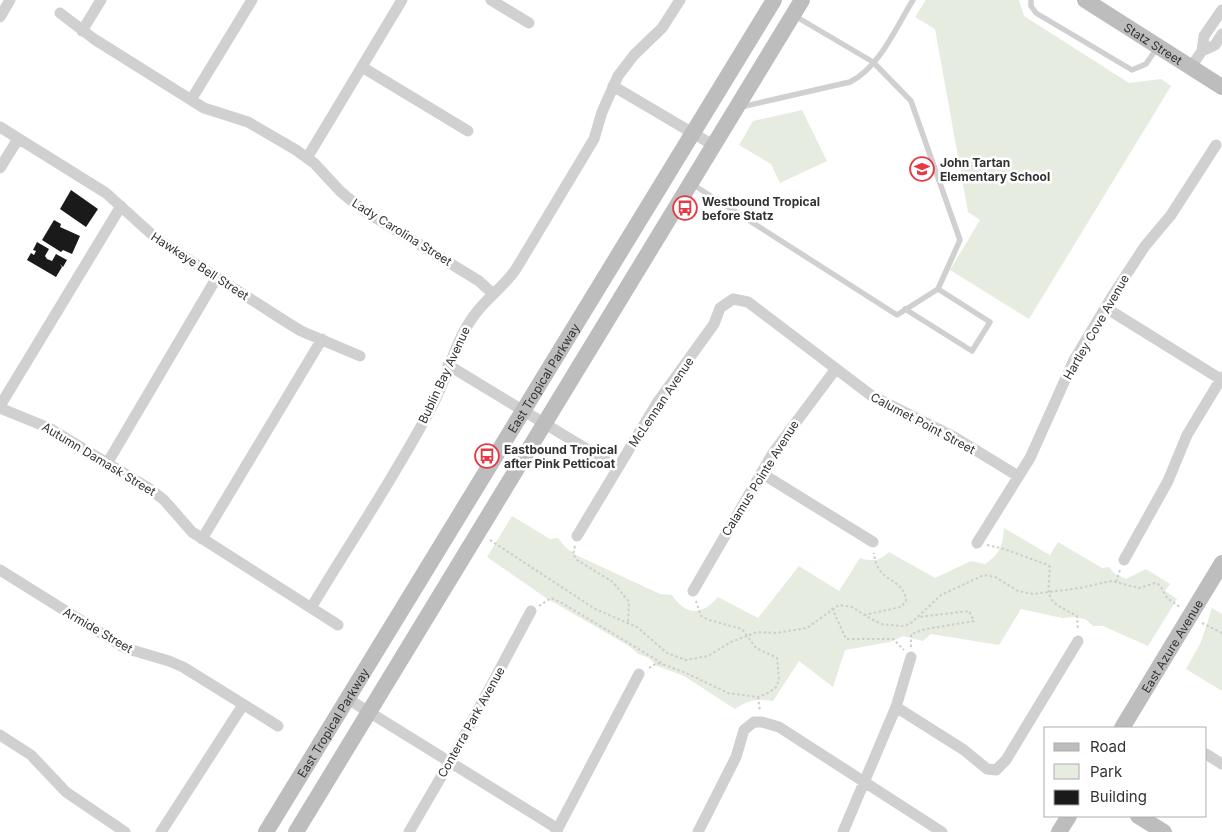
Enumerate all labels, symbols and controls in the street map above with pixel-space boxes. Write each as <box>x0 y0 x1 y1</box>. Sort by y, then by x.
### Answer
street label: Statz Street <box>1121 19 1185 68</box>
place label: John Tartan Elementary School <box>940 155 1050 184</box>
school or university icon: John Tartan Elementary School <box>909 156 935 182</box>
place label: Westbound Tropical before Statz <box>702 194 820 223</box>
street label: Lady Carolina Street <box>349 195 455 269</box>
bus stop icon: Westbound Tropical before Statz <box>672 195 698 221</box>
street label: Hawkeye Bell Street <box>148 229 252 303</box>
street label: Hartley Cove Avenue <box>1060 272 1132 382</box>
street label: East Tropical Parkway <box>504 320 582 435</box>
street label: Bublin Bay Avenue <box>415 324 473 426</box>
street label: McLennan Avenue <box>625 354 697 450</box>
street label: Calumet Point Street <box>868 389 978 457</box>
street label: Calamus Pointe Avenue <box>718 417 802 539</box>
street label: Autumn Damask Street <box>39 419 159 499</box>
place label: Eastbound Tropical after Pink Petticoat <box>504 442 617 471</box>
bus stop icon: Eastbound Tropical after Pink Petticoat <box>474 443 500 469</box>
street label: East Azure Avenue <box>1138 596 1206 695</box>
street label: Armide Street <box>60 604 136 656</box>
street label: Conterra Park Avenue <box>434 664 508 780</box>
street label: East Tropical Parkway <box>294 665 372 780</box>
legend <box>1044 727 1207 817</box>
text: Road <box>1090 737 1126 756</box>
text: Park <box>1090 762 1123 781</box>
text: Building <box>1090 787 1147 806</box>

